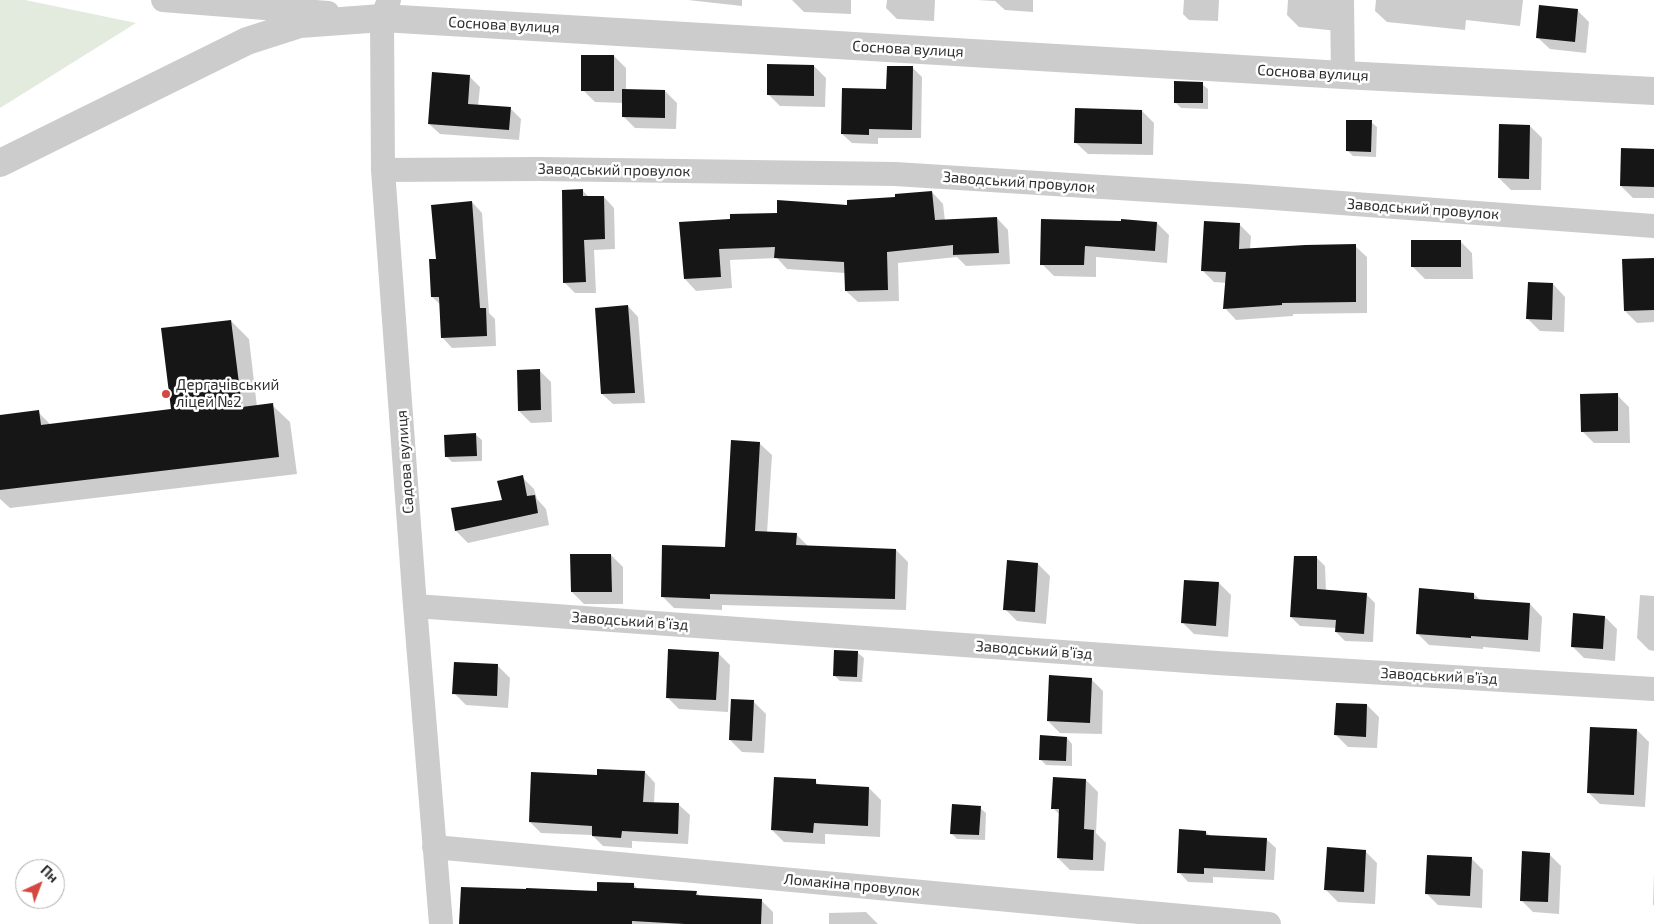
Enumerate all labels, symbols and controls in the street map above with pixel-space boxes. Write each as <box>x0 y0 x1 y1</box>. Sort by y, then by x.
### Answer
street label: Соснова вулиця <box>448 13 560 37</box>
street label: Соснова вулиця <box>852 37 964 61</box>
street label: Соснова вулиця <box>1257 61 1369 85</box>
street label: Заводський провулок <box>537 160 691 180</box>
street label: Заводський провулок <box>942 168 1096 196</box>
street label: Заводський провулок <box>1346 195 1500 223</box>
place label: Дергачівський ліцей №2 <box>176 376 279 411</box>
marker: Дергачівський ліцей №2 <box>160 388 172 400</box>
street label: Садова вулиця <box>392 409 418 515</box>
street label: Заводський в’їзд <box>571 608 689 634</box>
street label: Заводський в’їзд <box>975 637 1093 663</box>
street label: Заводський в’їзд <box>1380 664 1498 688</box>
north arrow <box>15 859 65 909</box>
text: Пн <box>37 861 62 886</box>
street label: Ломакіна провулок <box>783 870 921 900</box>

